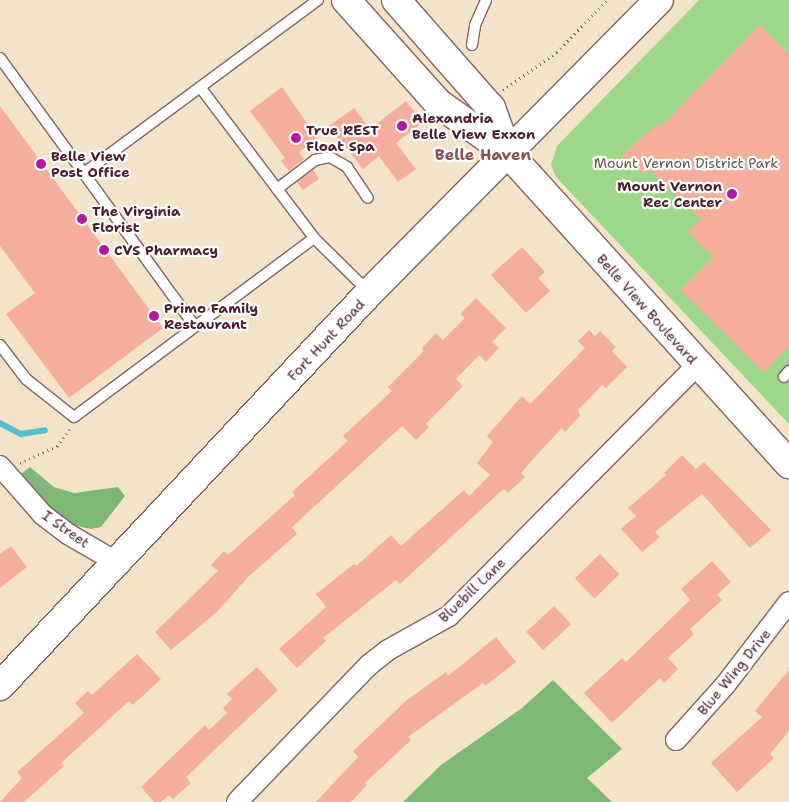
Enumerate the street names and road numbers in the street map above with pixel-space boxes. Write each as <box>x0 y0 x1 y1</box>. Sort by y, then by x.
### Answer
street label: Belle View Boulevard <box>593 251 701 367</box>
street label: Fort Hunt Road <box>284 296 368 384</box>
street label: I Street <box>39 507 93 551</box>
street label: Bluebill Lane <box>435 554 509 626</box>
street label: Blue Wing Drive <box>694 625 774 719</box>

